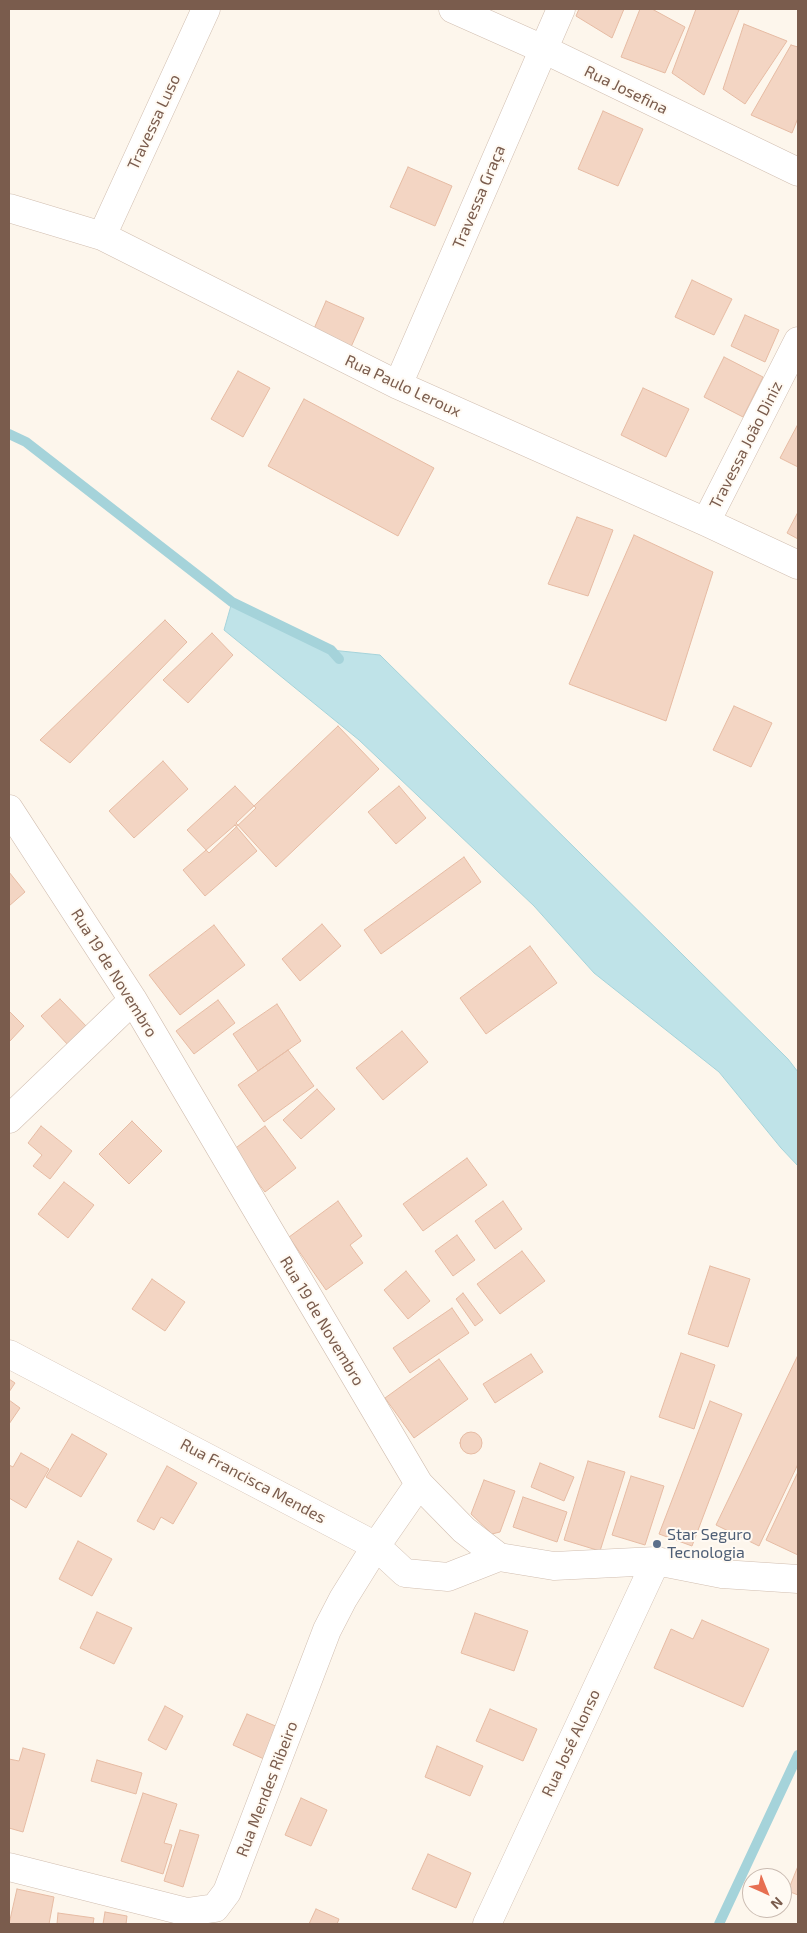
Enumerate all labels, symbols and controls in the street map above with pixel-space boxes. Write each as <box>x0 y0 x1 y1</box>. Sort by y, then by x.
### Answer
street label: Rua Josefina <box>581 62 671 118</box>
street label: Travessa Luso <box>124 71 184 173</box>
street label: Travessa Graça <box>449 142 509 252</box>
street label: Rua Paulo Leroux <box>342 351 464 421</box>
street label: Travessa João Diniz <box>706 378 786 512</box>
street label: Rua 19 de Novembro <box>67 905 161 1041</box>
street label: Rua 19 de Novembro <box>276 1253 368 1389</box>
street label: Rua Francisca Mendes <box>177 1434 329 1528</box>
place label: Star Seguro Tecnologia <box>667 1525 752 1563</box>
marker: Star Seguro Tecnologia <box>651 1538 663 1550</box>
street label: Rua José Alonso <box>538 1686 604 1800</box>
street label: Rua Mendes Ribeiro <box>232 1719 302 1859</box>
north arrow <box>742 1868 792 1918</box>
text: N <box>768 1894 787 1913</box>

